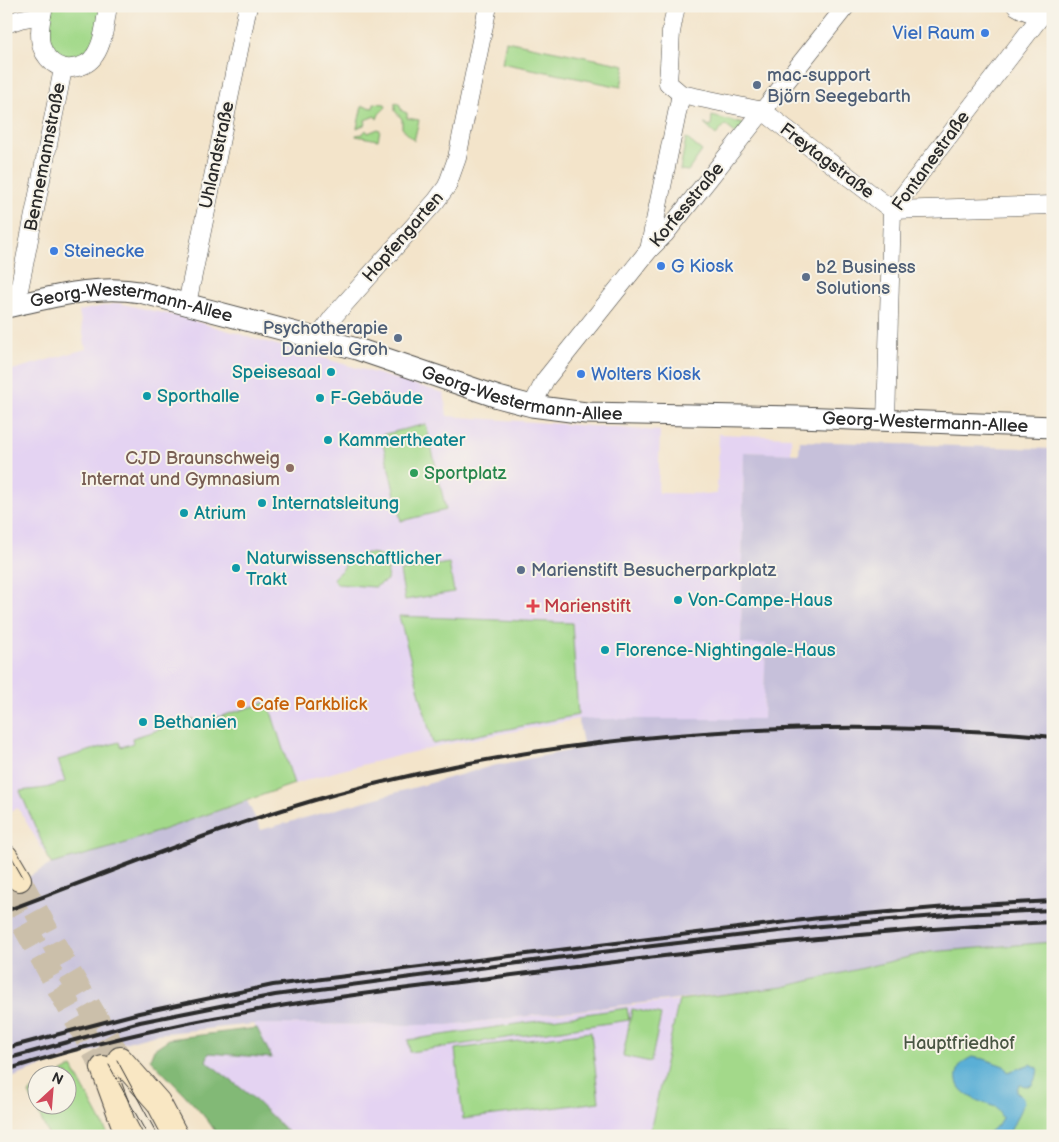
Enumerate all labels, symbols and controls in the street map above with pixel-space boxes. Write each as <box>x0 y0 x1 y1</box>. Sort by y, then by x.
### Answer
place label: Viel Raum <box>892 23 975 44</box>
marker: Viel Raum <box>979 27 991 39</box>
place label: mac-support Björn Seegebarth <box>767 65 911 107</box>
marker: mac-support Björn Seegebarth <box>751 79 763 91</box>
street label: Bennemannstraße <box>20 81 70 233</box>
street label: Uhlandstraße <box>195 99 239 211</box>
street label: Fontanestraße <box>888 107 974 215</box>
street label: Freytagstraße <box>776 119 879 203</box>
street label: Korfesstraße <box>646 158 729 252</box>
street label: Hopfengarten <box>358 188 448 286</box>
place label: Steinecke <box>64 241 145 262</box>
marker: Steinecke <box>48 245 60 257</box>
place label: G Kiosk <box>671 256 733 277</box>
place label: b2 Business Solutions <box>816 257 916 299</box>
marker: G Kiosk <box>655 260 667 272</box>
marker: b2 Business Solutions <box>800 271 812 283</box>
street label: Georg-Westermann-Allee <box>28 279 235 326</box>
place label: Psychotherapie Daniela Groh <box>263 318 388 360</box>
marker: Psychotherapie Daniela Groh <box>392 332 404 344</box>
street label: Georg-Westermann-Allee <box>419 361 623 424</box>
place label: Speisesaal <box>232 362 321 383</box>
place label: Wolters Kiosk <box>591 364 701 385</box>
marker: Speisesaal <box>325 366 337 378</box>
marker: Wolters Kiosk <box>575 368 587 380</box>
place label: Sporthalle <box>157 386 240 407</box>
place label: F-Gebäude <box>330 388 423 409</box>
marker: Sporthalle <box>141 390 153 402</box>
marker: F-Gebäude <box>314 392 326 404</box>
street label: Georg-Westermann-Allee <box>822 407 1029 437</box>
place label: Kammertheater <box>338 430 466 451</box>
marker: Kammertheater <box>322 434 334 446</box>
place label: CJD Braunschweig Internat und Gymnasium <box>81 448 280 490</box>
marker: CJD Braunschweig Internat und Gymnasium <box>284 462 296 474</box>
place label: Sportplatz <box>424 463 507 484</box>
marker: Sportplatz <box>408 467 420 479</box>
place label: Internatsleitung <box>272 493 399 514</box>
marker: Internatsleitung <box>256 497 268 509</box>
place label: Atrium <box>194 503 246 524</box>
marker: Atrium <box>178 507 190 519</box>
place label: Naturwissenschaftlicher Trakt <box>246 548 442 590</box>
place label: Marienstift Besucherparkplatz <box>531 560 776 581</box>
marker: Naturwissenschaftlicher Trakt <box>230 562 242 574</box>
marker: Marienstift Besucherparkplatz <box>515 564 527 576</box>
place label: Von-Campe-Haus <box>688 590 833 611</box>
marker: Von-Campe-Haus <box>672 594 684 606</box>
place label: Marienstift <box>544 596 631 617</box>
marker: Marienstift <box>526 599 540 613</box>
place label: Florence-Nightingale-Haus <box>615 640 836 661</box>
marker: Florence-Nightingale-Haus <box>599 644 611 656</box>
place label: Cafe Parkblick <box>251 694 367 715</box>
marker: Cafe Parkblick <box>235 698 247 710</box>
place label: Bethanien <box>153 712 237 733</box>
marker: Bethanien <box>137 716 149 728</box>
park label: Hauptfriedhof <box>903 1033 1015 1054</box>
north arrow <box>28 1064 78 1114</box>
text: N <box>49 1069 66 1089</box>

